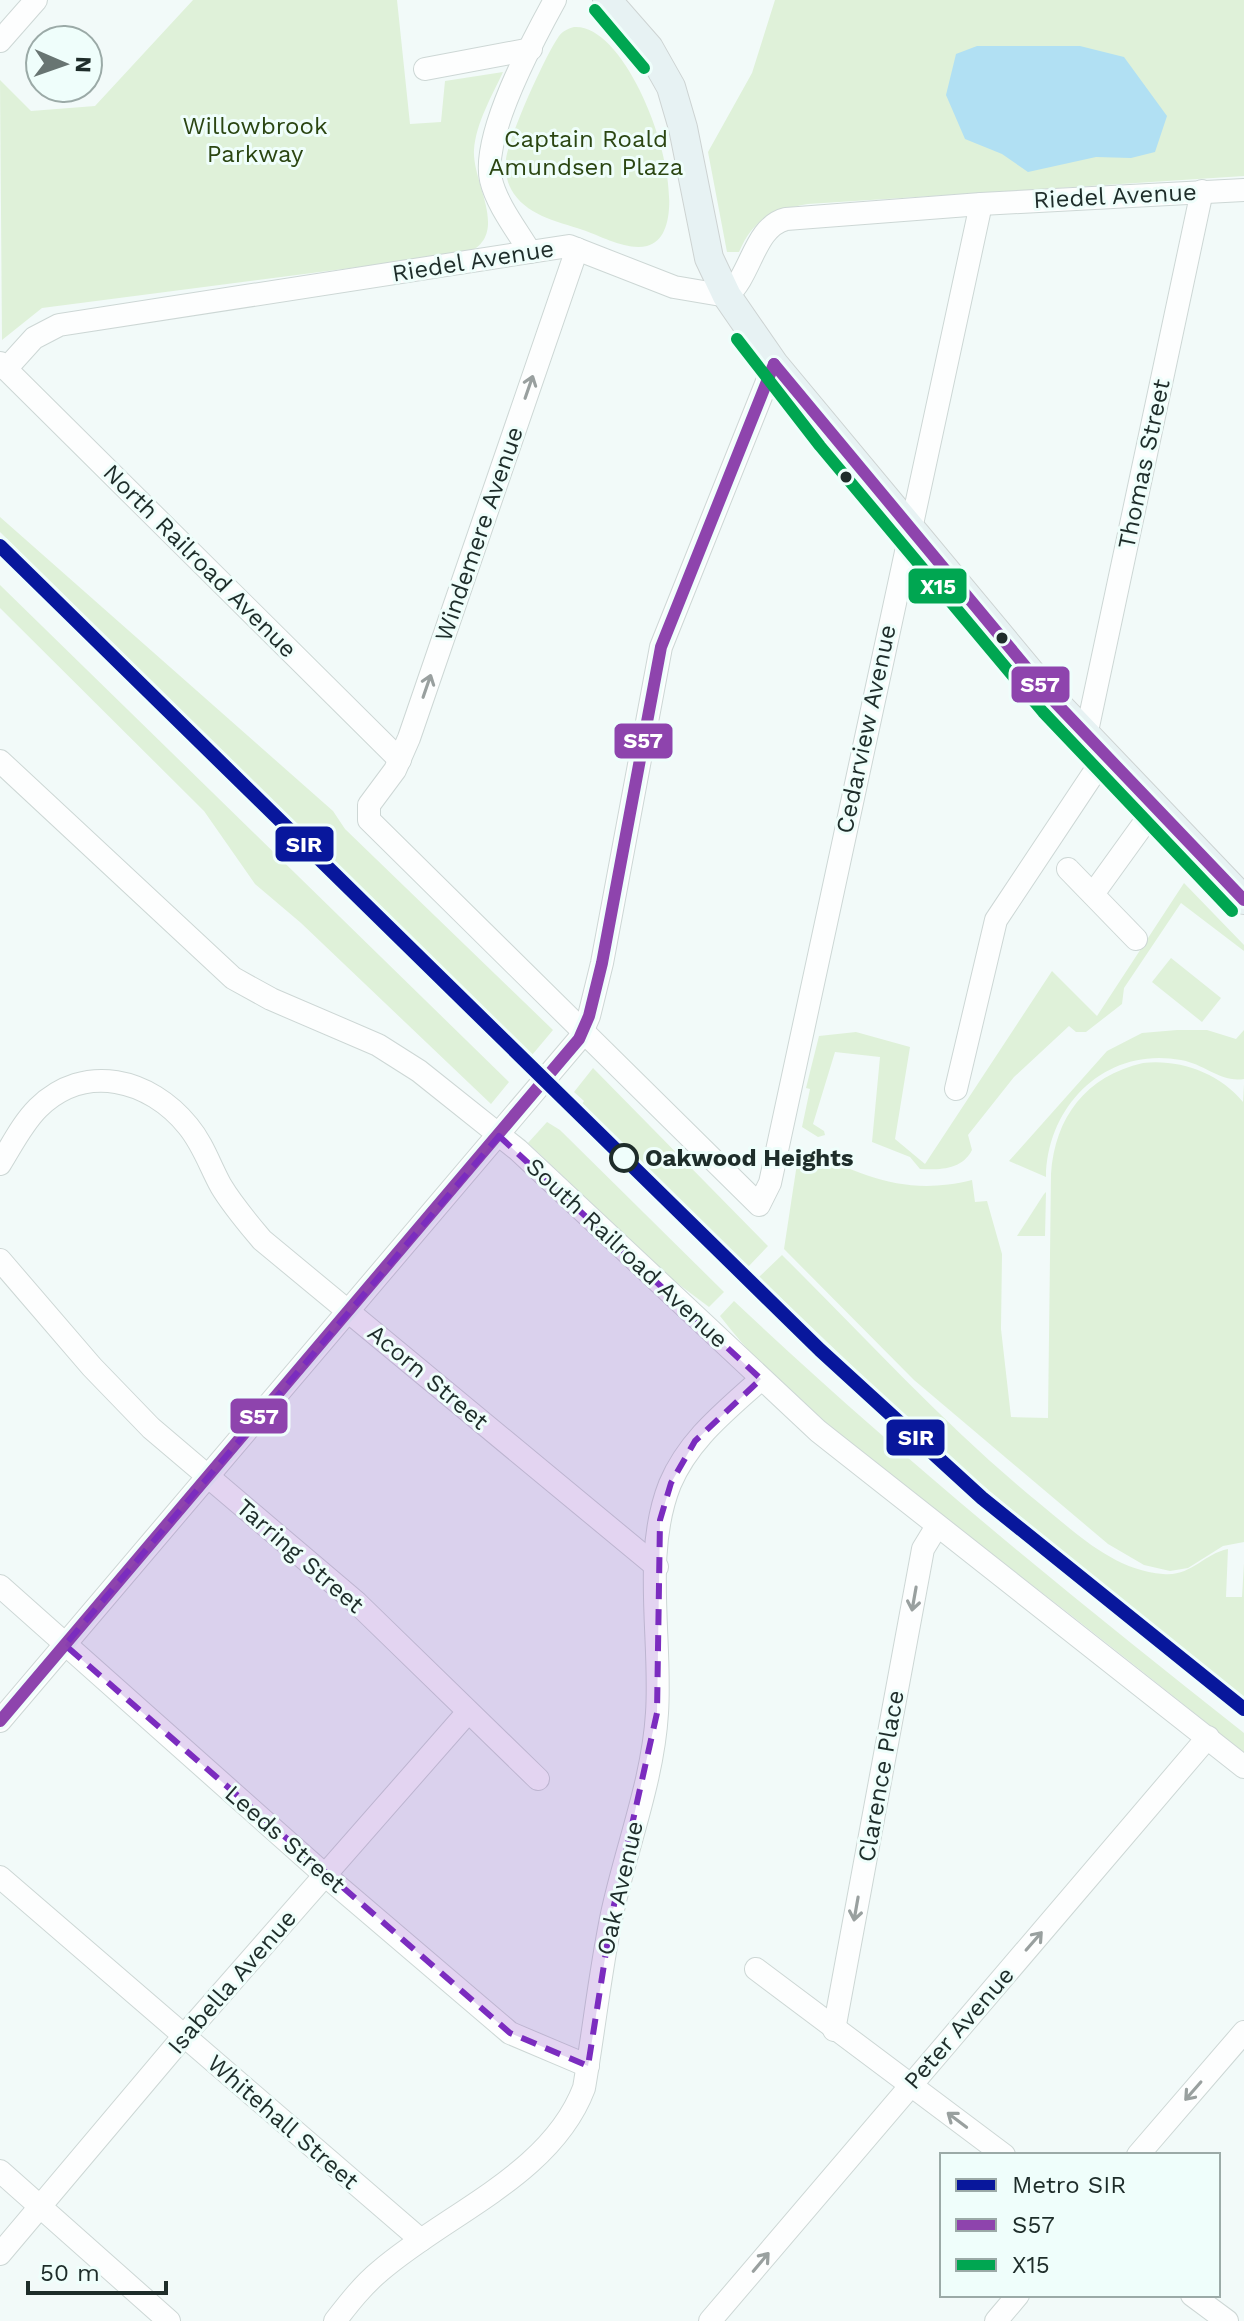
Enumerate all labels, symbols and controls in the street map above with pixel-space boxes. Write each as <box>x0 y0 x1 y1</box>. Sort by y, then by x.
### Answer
north arrow <box>24 24 104 104</box>
text: N <box>71 56 96 73</box>
park label: Willowbrook Parkway <box>182 112 328 168</box>
park label: Captain Roald Amundsen Plaza <box>489 125 683 181</box>
street label: Riedel Avenue <box>1033 178 1197 214</box>
street label: Riedel Avenue <box>390 234 556 288</box>
one-way arrow <box>522 375 537 400</box>
street label: Thomas Street <box>1112 377 1176 551</box>
street label: Windemere Avenue <box>429 423 529 645</box>
street label: North Railroad Avenue <box>98 459 302 663</box>
unlabelled marker <box>838 469 854 485</box>
line badge: X15 <box>907 567 968 605</box>
text: X15 <box>920 574 956 599</box>
street label: Cedarview Avenue <box>830 622 902 836</box>
unlabelled marker <box>994 630 1010 646</box>
line badge: S57 <box>1010 665 1071 704</box>
text: S57 <box>1020 672 1060 697</box>
one-way arrow <box>420 674 435 699</box>
line badge: S57 <box>613 722 674 760</box>
text: S57 <box>623 728 663 753</box>
line badge: SIR <box>274 825 335 863</box>
text: SIR <box>286 832 322 857</box>
marker: Oakwood Heights <box>610 1144 638 1172</box>
place label: Oakwood Heights <box>645 1144 854 1172</box>
street label: South Railroad Avenue <box>520 1152 734 1354</box>
street label: Acorn Street <box>362 1319 494 1435</box>
line badge: S57 <box>229 1397 289 1435</box>
text: S57 <box>239 1404 279 1429</box>
line badge: SIR <box>885 1418 946 1457</box>
text: SIR <box>898 1425 934 1450</box>
street label: Tarring Street <box>231 1493 369 1619</box>
one-way arrow <box>905 1586 920 1611</box>
street label: Clarence Place <box>852 1688 910 1864</box>
street label: Leeds Street <box>219 1779 351 1899</box>
street label: Oak Avenue <box>591 1818 649 1958</box>
one-way arrow <box>848 1896 863 1922</box>
street label: Isabella Avenue <box>162 1904 302 2060</box>
one-way arrow <box>1025 1931 1043 1951</box>
street label: Peter Avenue <box>898 1961 1020 2095</box>
street label: Whitehall Street <box>202 2049 364 2195</box>
one-way arrow <box>1184 2081 1202 2101</box>
one-way arrow <box>947 2112 969 2128</box>
legend <box>940 2153 1220 2297</box>
text: Metro SIR <box>1012 2171 1126 2199</box>
text: S57 <box>1012 2211 1055 2239</box>
scale bar <box>28 2245 166 2295</box>
text: X15 <box>1012 2251 1050 2279</box>
one-way arrow <box>751 2252 769 2272</box>
text: 50 m <box>40 2259 100 2287</box>

